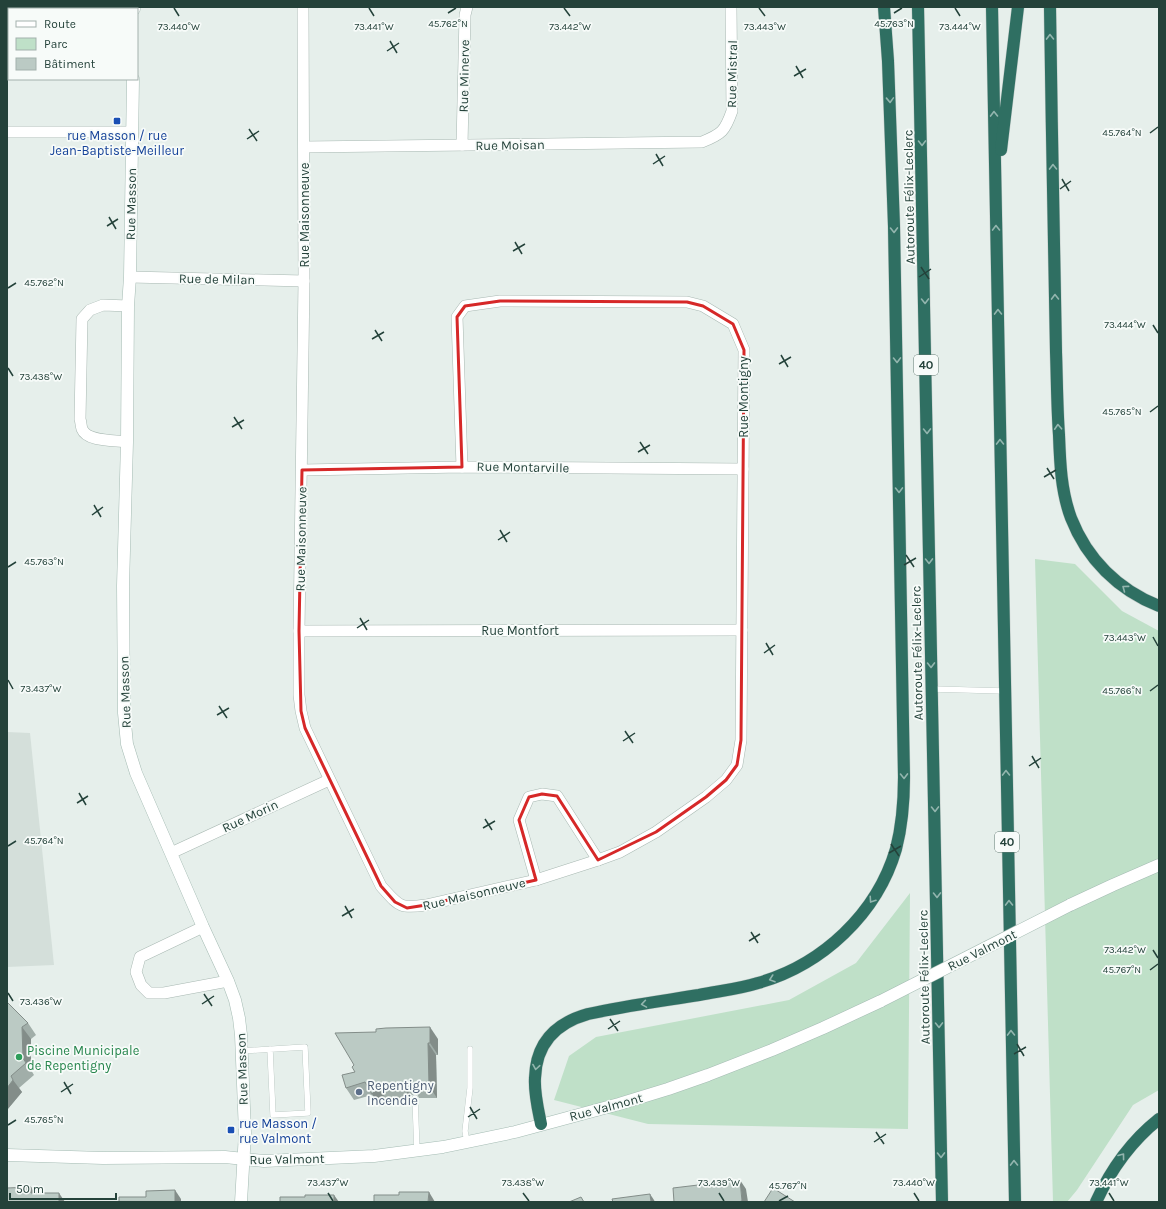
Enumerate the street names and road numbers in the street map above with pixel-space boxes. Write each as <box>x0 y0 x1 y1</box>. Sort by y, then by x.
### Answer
street label: Rue Minerve <box>456 39 472 113</box>
street label: Rue Mistral <box>724 40 740 108</box>
street label: Autoroute Félix-Leclerc <box>900 130 918 264</box>
street label: Rue Moisan <box>475 137 545 153</box>
street label: Rue Maisonneuve <box>297 162 312 268</box>
street label: Rue Masson <box>123 168 139 240</box>
street label: Rue de Milan <box>179 271 255 287</box>
road number: 40 <box>914 355 938 375</box>
street label: Rue Montigny <box>736 356 751 438</box>
street label: Rue Montarville <box>477 459 570 475</box>
street label: Rue Maisonneuve <box>293 486 309 592</box>
street label: Autoroute Félix-Leclerc <box>908 586 926 720</box>
street label: Rue Montfort <box>481 623 559 638</box>
street label: Rue Masson <box>116 656 134 728</box>
street label: Rue Morin <box>220 796 280 836</box>
road number: 40 <box>995 832 1019 852</box>
street label: Rue Maisonneuve <box>421 875 527 913</box>
street label: Autoroute Félix-Leclerc <box>915 910 933 1044</box>
street label: Rue Valmont <box>945 926 1019 974</box>
street label: Rue Masson <box>233 1033 251 1105</box>
street label: Rue Valmont <box>568 1090 644 1124</box>
street label: Rue Valmont <box>249 1151 325 1167</box>

